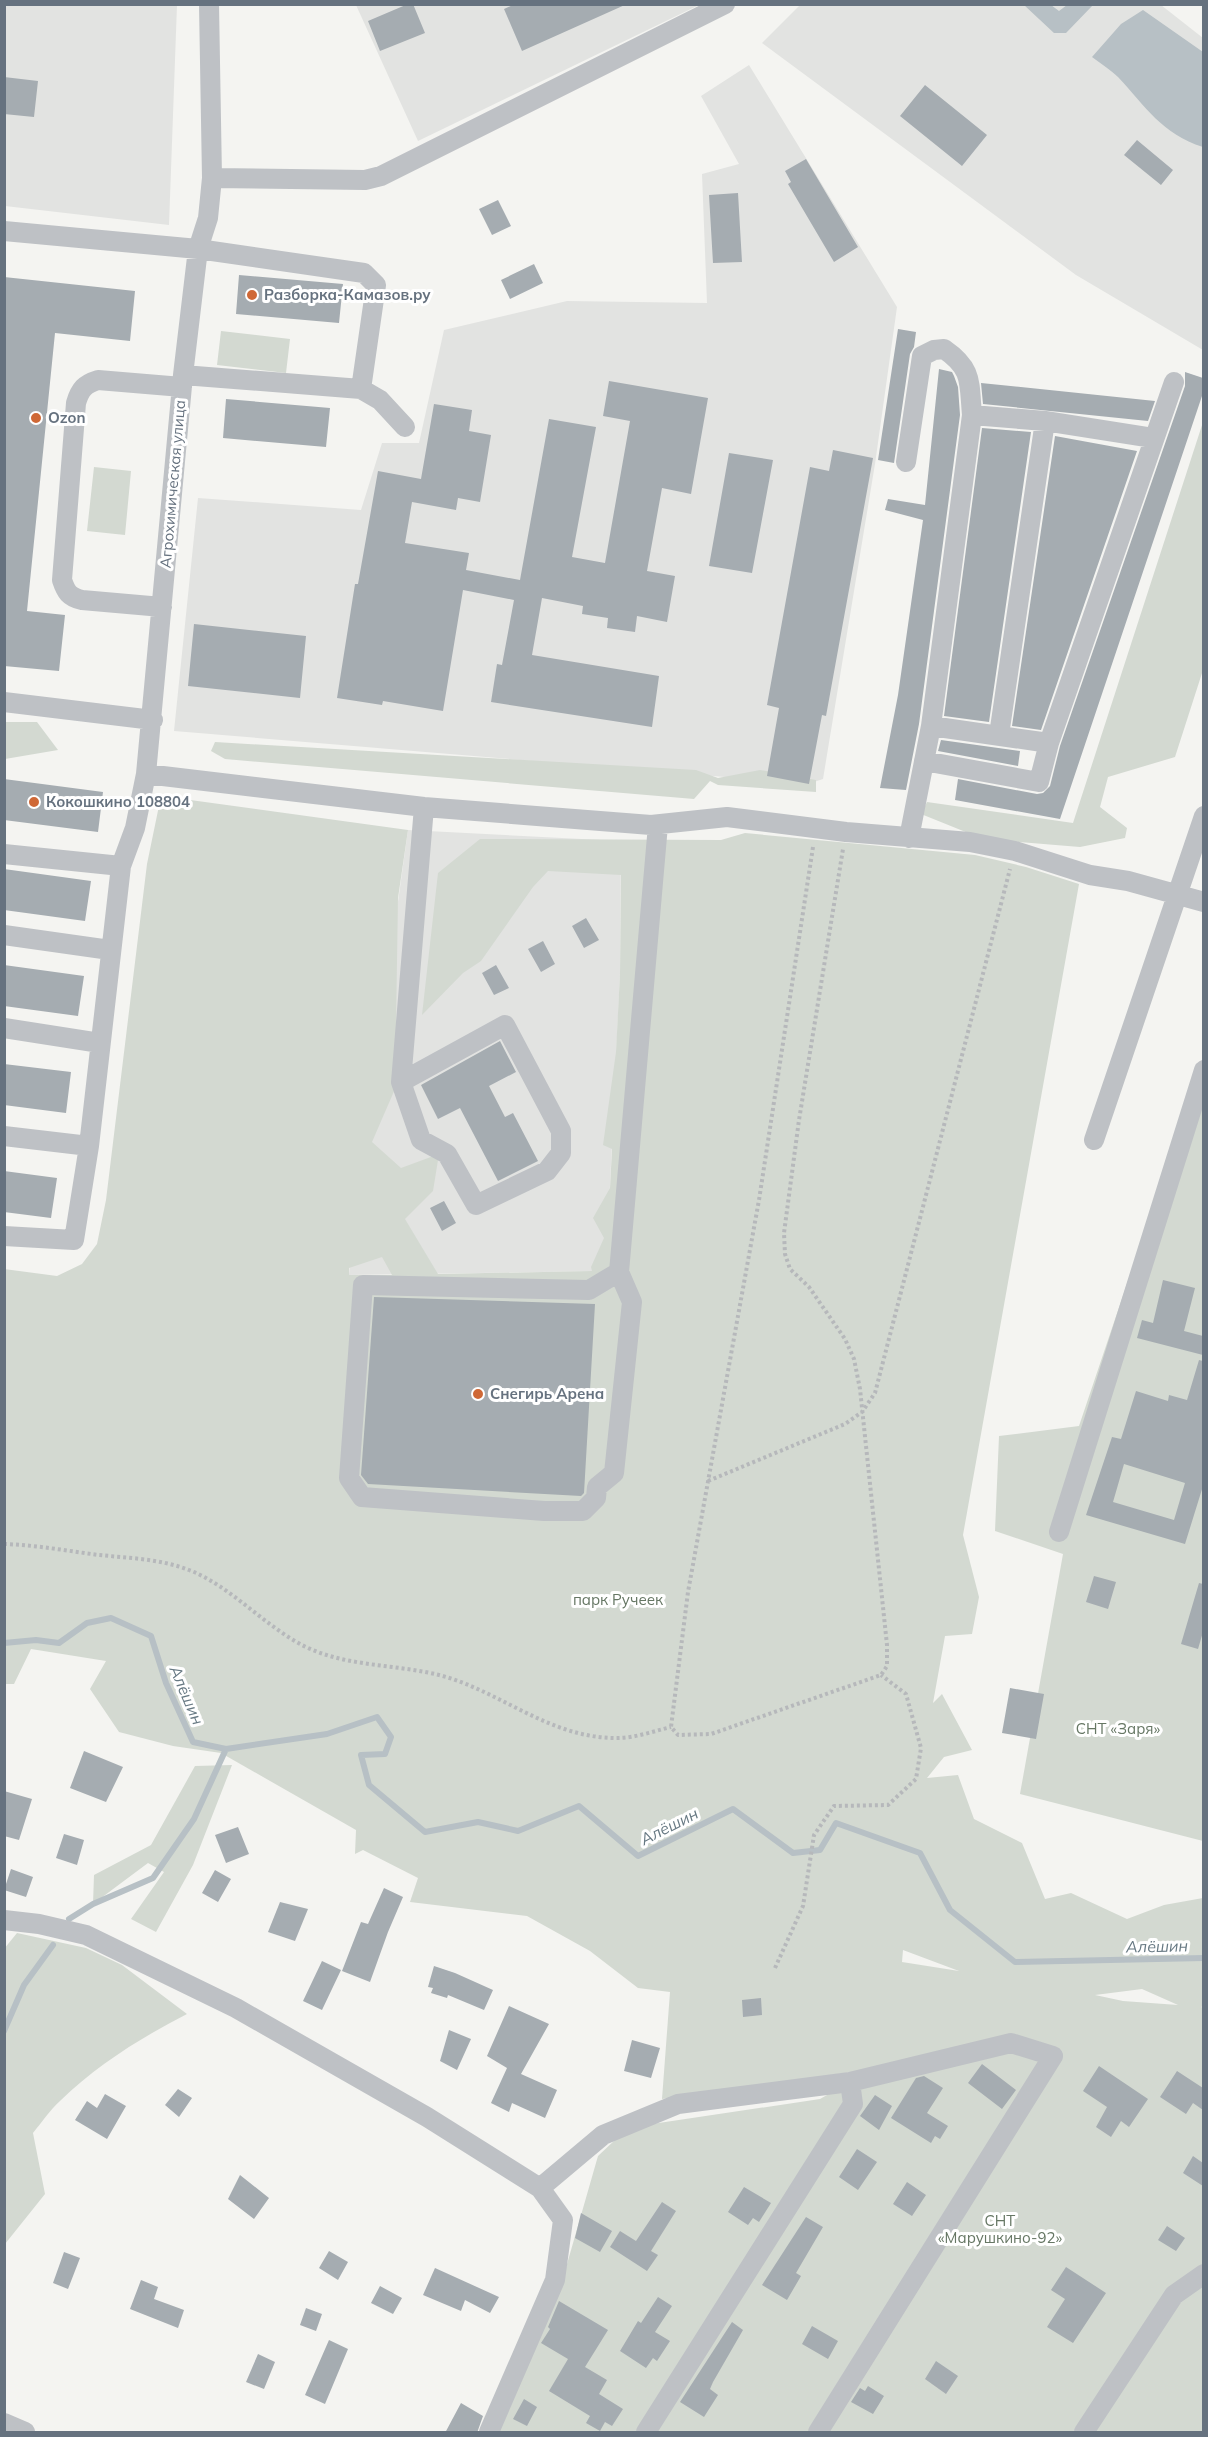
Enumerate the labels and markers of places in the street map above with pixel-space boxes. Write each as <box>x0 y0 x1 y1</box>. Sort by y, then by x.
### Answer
place label: Разборка-Камазов.ру <box>264 285 431 304</box>
marker: Разборка-Камазов.ру <box>245 288 259 302</box>
place label: Ozon <box>48 408 85 427</box>
marker: Ozon <box>29 411 43 425</box>
place label: Кокошкино 108804 <box>46 792 190 811</box>
marker: Кокошкино 108804 <box>27 795 41 809</box>
place label: Снегирь Арена <box>490 1384 604 1403</box>
marker: Снегирь Арена <box>471 1387 485 1401</box>

